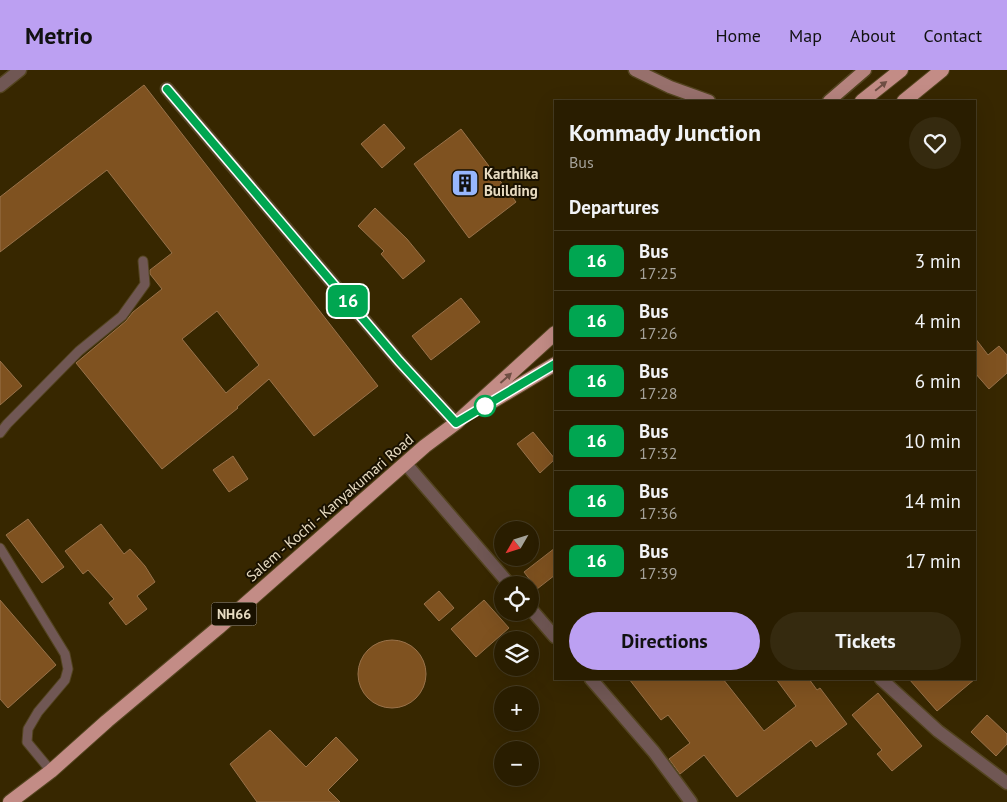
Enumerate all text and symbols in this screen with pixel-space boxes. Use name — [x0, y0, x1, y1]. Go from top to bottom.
text: Metrio — [25, 20, 93, 51]
text: Home — [715, 24, 761, 47]
text: Map — [789, 24, 822, 47]
text: About — [850, 24, 896, 47]
text: Contact — [924, 24, 982, 47]
one-way arrow — [875, 80, 888, 91]
text: Kommady Junction — [569, 117, 761, 148]
button: heart — [909, 117, 961, 169]
text: Bus — [569, 152, 594, 172]
place label: Karthika Building — [484, 164, 538, 200]
building icon: Karthika Building — [450, 168, 480, 198]
text: Departures — [569, 195, 659, 219]
text: Bus — [639, 239, 668, 263]
text: 16 — [586, 249, 607, 272]
text: 3 min — [915, 249, 961, 273]
text: 17:25 — [639, 263, 677, 283]
line badge: 16 — [326, 285, 370, 317]
text: 16 — [338, 289, 358, 312]
text: Bus — [639, 299, 668, 323]
text: 16 — [586, 309, 607, 332]
text: 4 min — [915, 309, 961, 333]
text: 17:26 — [639, 323, 677, 343]
text: Bus — [639, 359, 668, 383]
text: 16 — [586, 369, 607, 392]
text: 6 min — [915, 369, 961, 393]
one-way arrow — [499, 372, 511, 384]
text: 17:28 — [639, 383, 677, 403]
unlabelled marker — [474, 395, 496, 417]
text: Bus — [639, 419, 668, 443]
text: 16 — [586, 429, 607, 452]
text: 10 min — [904, 429, 961, 453]
street label: Salem - Kochi - Kanyakumari Road — [242, 430, 417, 586]
text: 17:32 — [639, 443, 677, 463]
text: Bus — [639, 479, 668, 503]
text: 16 — [586, 489, 607, 512]
text: 14 min — [904, 489, 961, 513]
text: 17:36 — [639, 503, 677, 523]
north arrow — [494, 521, 539, 566]
map controls — [494, 521, 539, 786]
text: Bus — [639, 539, 668, 563]
text: 16 — [586, 549, 607, 572]
text: 17 min — [905, 549, 961, 573]
text: 17:39 — [639, 563, 677, 583]
button: locate — [494, 576, 539, 621]
road number: NH66 — [212, 602, 256, 626]
button: Directions — [569, 612, 760, 670]
button: Tickets — [770, 612, 961, 670]
button: layers — [494, 631, 539, 676]
button: + — [494, 686, 539, 731]
button: − — [494, 741, 539, 786]

